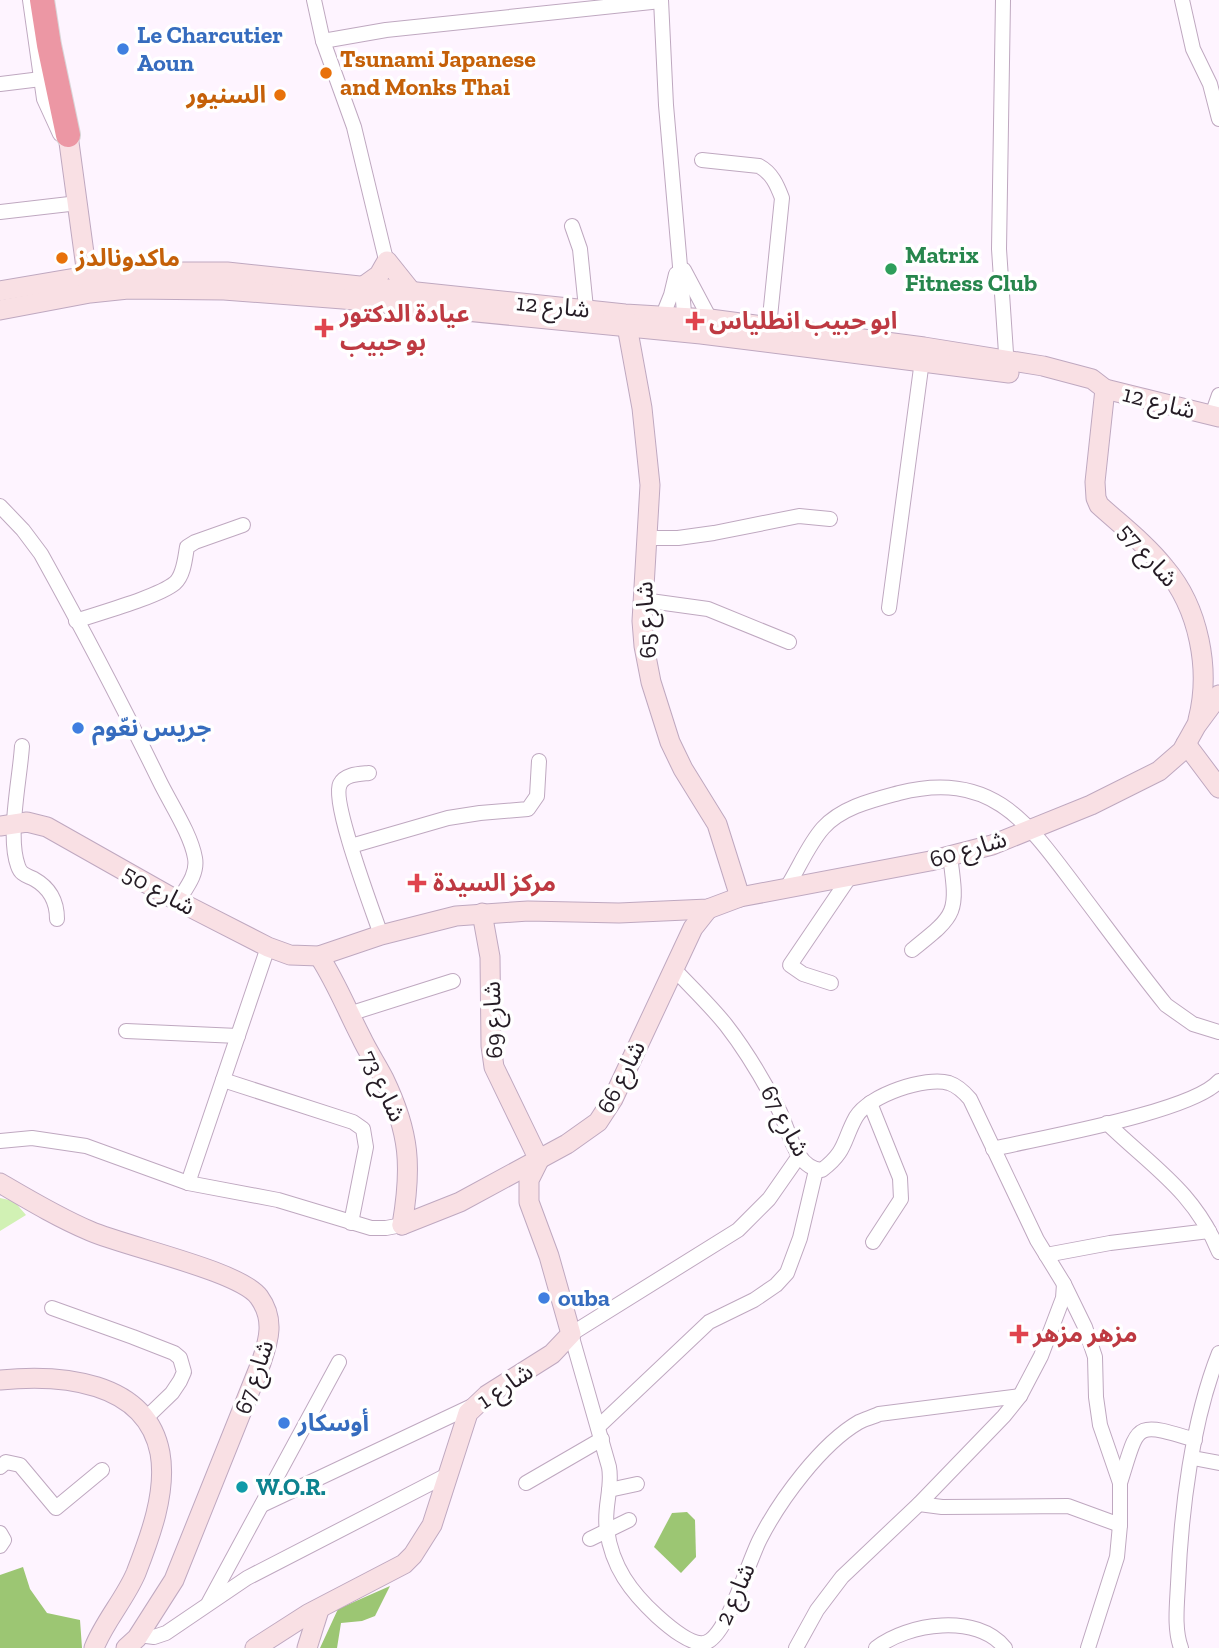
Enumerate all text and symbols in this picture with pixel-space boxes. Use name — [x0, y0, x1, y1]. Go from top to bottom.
place label: Le Charcutier Aoun — [137, 20, 283, 77]
marker: Le Charcutier Aoun — [115, 41, 131, 57]
place label: Tsunami Japanese and Monks Thai — [340, 44, 536, 101]
marker: Tsunami Japanese and Monks Thai — [318, 65, 334, 81]
place label: السنيور — [185, 80, 266, 109]
marker: السنيور — [272, 87, 288, 103]
place label: Matrix Fitness Club — [905, 240, 1037, 297]
place label: ماكدونالدز — [75, 243, 180, 272]
marker: ماكدونالدز — [54, 250, 70, 266]
marker: Matrix Fitness Club — [883, 261, 899, 277]
street label: شارع 12 — [515, 287, 591, 327]
place label: عيادة الدكتور بو حبيب — [339, 299, 470, 357]
place label: ابو حبيب انطلياس — [709, 306, 897, 336]
marker: ابو حبيب انطلياس — [687, 313, 703, 329]
marker: عيادة الدكتور بو حبيب — [314, 318, 334, 338]
street label: شارع 12 — [1119, 379, 1198, 427]
street label: شارع 57 — [1110, 517, 1185, 595]
street label: شارع 65 — [629, 581, 665, 659]
place label: جريس نعّوم — [92, 713, 211, 746]
marker: جريس نعّوم — [70, 720, 86, 736]
street label: شارع 60 — [926, 824, 1011, 876]
street label: شارع 50 — [116, 858, 201, 924]
place label: مركز السيدة — [433, 868, 556, 897]
marker: مركز السيدة — [407, 873, 427, 893]
street label: شارع 69 — [477, 981, 511, 1059]
street label: شارع 66 — [590, 1036, 654, 1119]
street label: شارع 73 — [352, 1046, 413, 1127]
street label: شارع 67 — [752, 1080, 816, 1163]
place label: ouba — [558, 1283, 610, 1312]
marker: ouba — [536, 1290, 552, 1306]
place label: مزهر مزهر — [1032, 1319, 1137, 1348]
marker: مزهر مزهر — [1011, 1326, 1027, 1342]
street label: شارع 67 — [227, 1336, 282, 1419]
street label: شارع 1 — [471, 1356, 540, 1417]
place label: أوسكار — [297, 1408, 369, 1437]
marker: أوسكار — [276, 1415, 292, 1431]
place label: W.O.R. — [256, 1472, 326, 1501]
marker: W.O.R. — [234, 1479, 250, 1495]
street label: شارع 2 — [708, 1558, 764, 1630]

